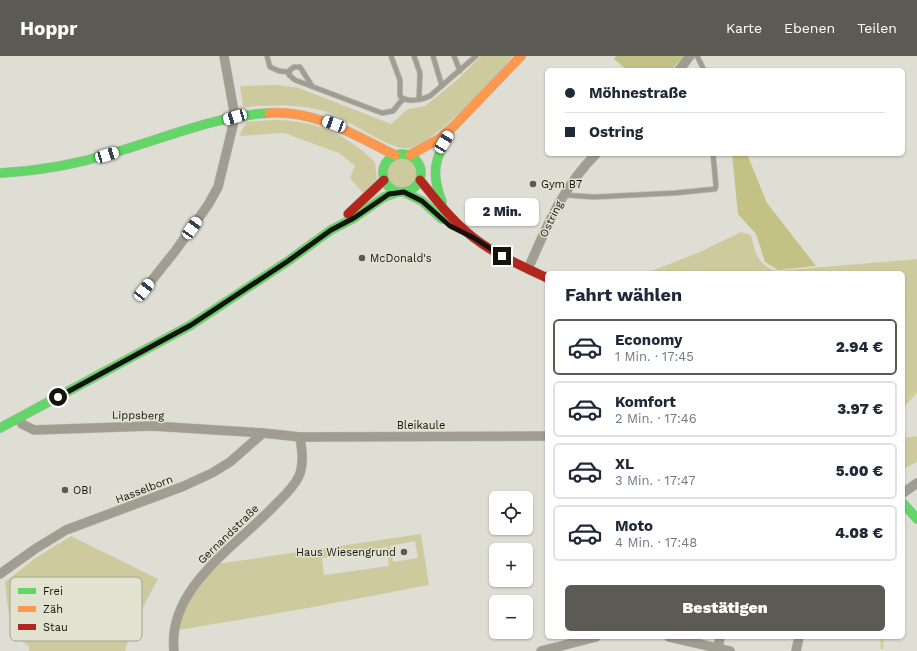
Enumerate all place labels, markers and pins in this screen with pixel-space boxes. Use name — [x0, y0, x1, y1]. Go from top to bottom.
place label: Gym B7 — [541, 178, 582, 191]
marker: Gym B7 — [528, 179, 538, 189]
place label: McDonald's — [370, 252, 432, 265]
marker: McDonald's — [357, 253, 367, 263]
place label: OBI — [73, 484, 92, 497]
marker: OBI — [60, 485, 70, 495]
place label: Haus Wiesengrund — [296, 546, 396, 559]
marker: Haus Wiesengrund — [399, 547, 409, 557]

